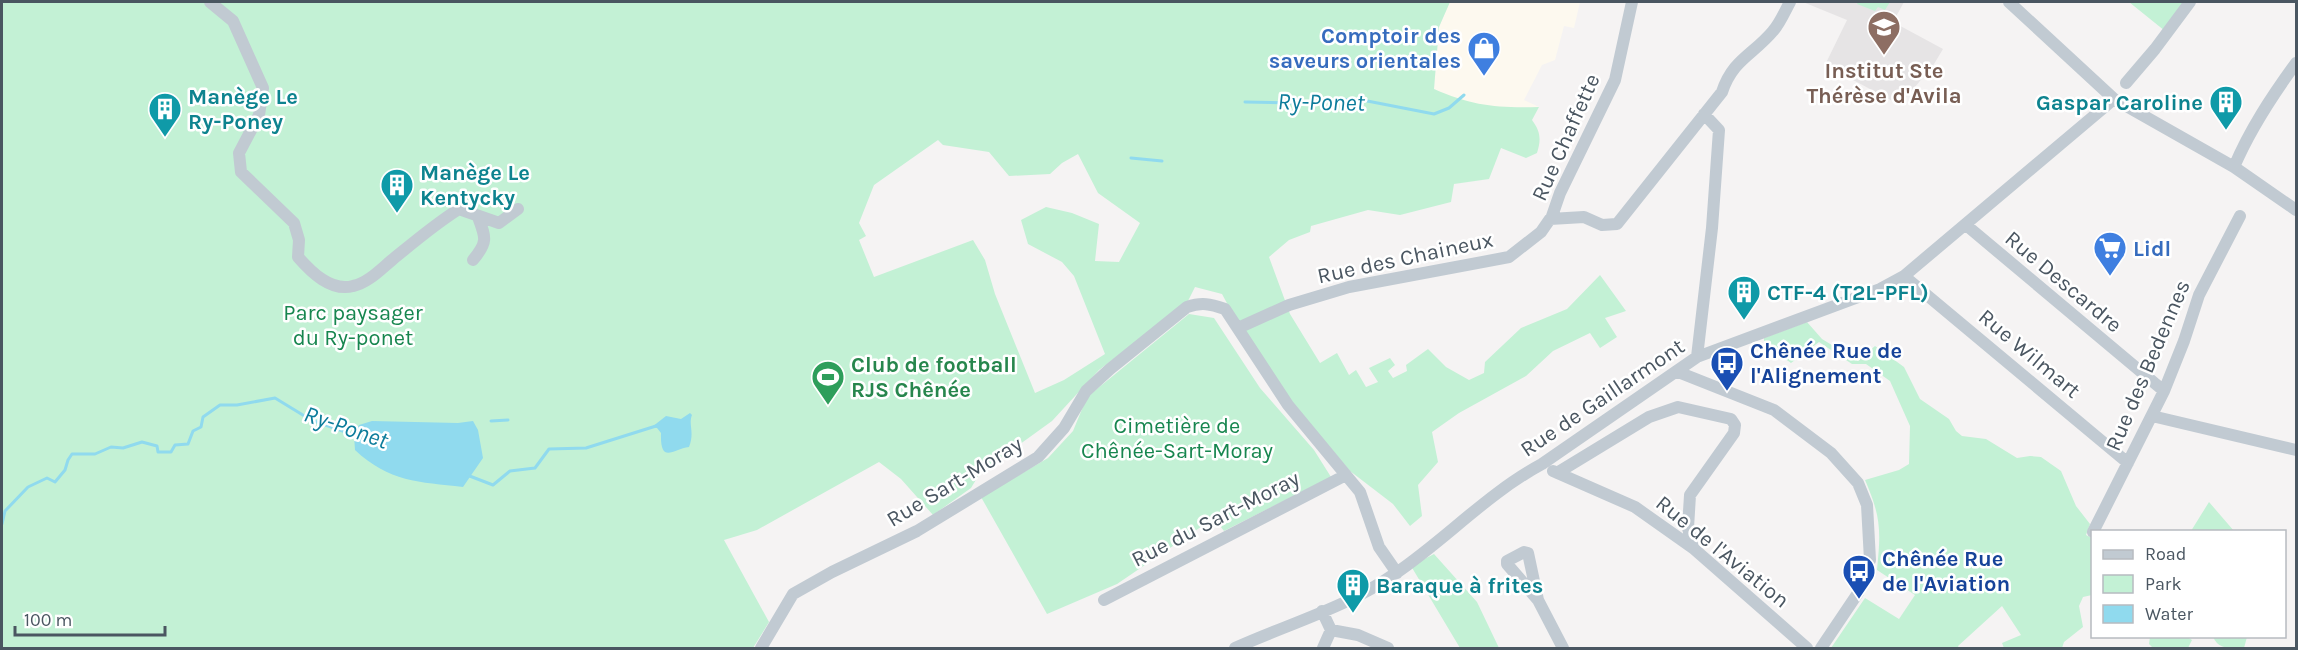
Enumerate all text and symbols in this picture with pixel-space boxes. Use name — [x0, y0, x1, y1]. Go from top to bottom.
school or university icon: Institut Ste Thérèse d'Avila — [1866, 9, 1902, 56]
place label: Comptoir des saveurs orientales — [1269, 23, 1461, 74]
shop icon: Comptoir des saveurs orientales — [1466, 30, 1502, 77]
place label: Institut Ste Thérèse d'Avila — [1806, 58, 1962, 109]
street label: Rue Chaffette — [1526, 70, 1606, 205]
place label: Manège Le Ry-Poney — [188, 84, 298, 135]
building icon: Gaspar Caroline — [2208, 84, 2244, 131]
water label: Ry-Ponet — [1277, 87, 1366, 117]
place label: Gaspar Caroline — [2036, 90, 2203, 116]
building icon: Manège Le Ry-Poney — [147, 91, 183, 138]
place label: Manège Le Kentycky — [420, 160, 530, 211]
building icon: Manège Le Kentycky — [379, 167, 415, 214]
street label: Rue Descardre — [2000, 225, 2127, 338]
street label: Rue des Chaineux — [1315, 227, 1495, 289]
supermarket icon: Lidl — [2092, 230, 2128, 277]
place label: Lidl — [2133, 236, 2171, 262]
building icon: CTF-4 (T2L-PFL) — [1726, 274, 1762, 321]
street label: Rue des Bedennes — [2100, 276, 2196, 455]
place label: CTF-4 (T2L-PFL) — [1767, 280, 1929, 306]
park label: Parc paysager du Ry-ponet — [283, 300, 423, 351]
street label: Rue Wilmart — [1973, 304, 2085, 404]
street label: Rue de Gaillarmont — [1516, 333, 1690, 462]
place label: Chênée Rue de l'Alignement — [1750, 338, 1902, 389]
bus stop icon: Chênée Rue de l'Alignement — [1709, 345, 1745, 392]
place label: Club de football RJS Chênée — [851, 352, 1017, 403]
sports icon: Club de football RJS Chênée — [810, 359, 846, 406]
water label: Ry-Ponet — [300, 400, 393, 455]
park label: Cimetière de Chênée-Sart-Moray — [1081, 413, 1273, 464]
street label: Rue Sart-Moray — [882, 431, 1027, 533]
street label: Rue du Sart-Moray — [1127, 465, 1304, 573]
street label: Rue de l'Aviation — [1650, 490, 1794, 613]
legend — [2091, 530, 2286, 638]
text: Road — [2145, 543, 2186, 565]
place label: Chênée Rue de l'Aviation — [1882, 546, 2010, 597]
bus stop icon: Chênée Rue de l'Aviation — [1841, 553, 1877, 600]
building icon: Baraque à frites — [1335, 567, 1371, 614]
place label: Baraque à frites — [1376, 573, 1543, 599]
text: Park — [2145, 573, 2182, 595]
scale bar — [15, 599, 165, 637]
text: Water — [2145, 603, 2193, 625]
text: 100 m — [24, 609, 72, 631]

